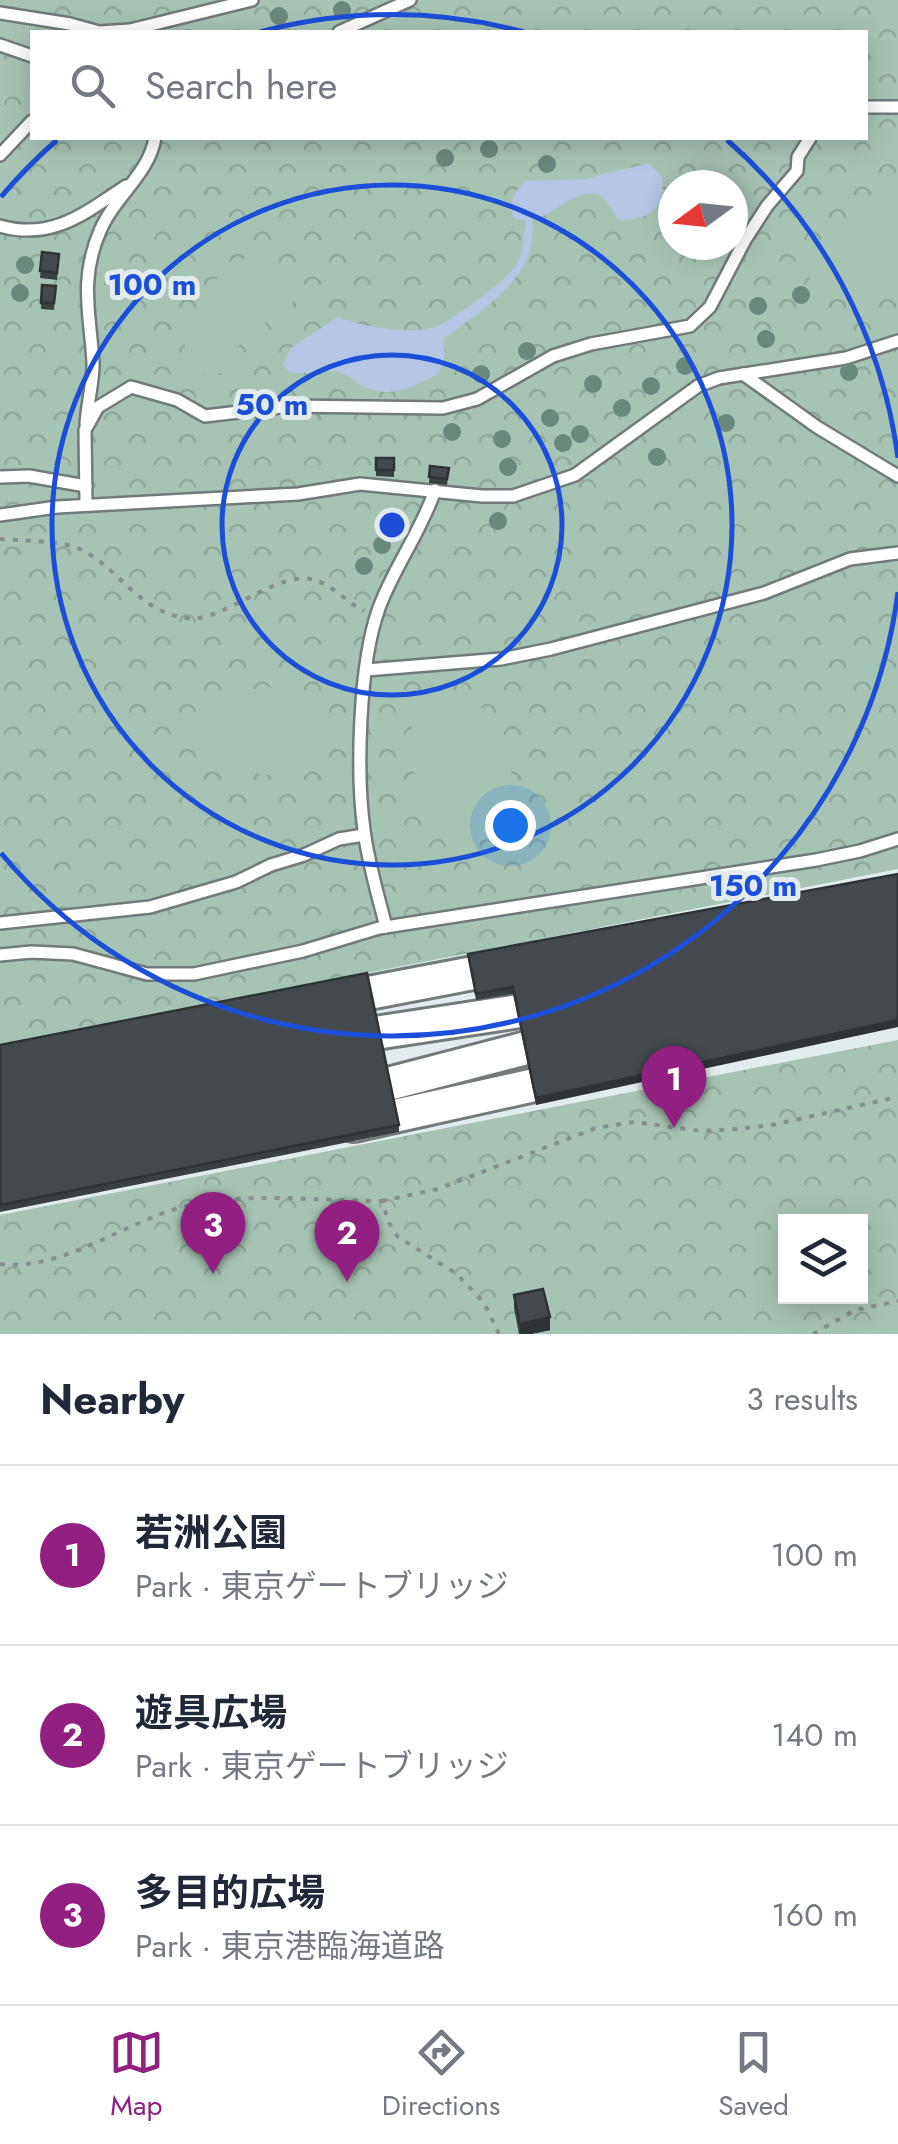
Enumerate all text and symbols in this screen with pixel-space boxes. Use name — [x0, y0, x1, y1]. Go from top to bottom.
search box — [30, 30, 868, 140]
icon: search — [65, 58, 120, 113]
text: Search here — [145, 58, 337, 113]
north arrow — [658, 170, 748, 260]
text: 100 m — [108, 263, 196, 306]
text: 50 m — [236, 383, 308, 426]
centre of rings — [374, 507, 410, 543]
your location — [485, 800, 536, 851]
text: 150 m — [709, 864, 797, 907]
pin: 1 — [642, 1046, 706, 1128]
pin: 3 — [180, 1192, 246, 1274]
pin: 2 — [314, 1200, 380, 1282]
map controls — [778, 1214, 868, 1304]
button: layers — [778, 1214, 868, 1304]
text: Nearby — [40, 1369, 184, 1430]
text: 3 results — [746, 1376, 858, 1422]
text: 若洲公園 — [135, 1505, 287, 1560]
text: 1 — [64, 1532, 81, 1578]
text: 100 m — [771, 1532, 858, 1578]
text: Park · 東京ゲートブリッジ — [135, 1563, 509, 1609]
text: 遊具広場 — [135, 1685, 287, 1740]
text: 2 — [62, 1712, 83, 1758]
text: 140 m — [771, 1712, 858, 1758]
text: Park · 東京ゲートブリッジ — [135, 1743, 509, 1789]
text: 多目的広場 — [135, 1865, 325, 1920]
text: 3 — [63, 1892, 82, 1938]
text: 160 m — [771, 1892, 858, 1938]
text: Park · 東京港臨海道路 — [135, 1923, 445, 1969]
tab: Map — [109, 2025, 164, 2126]
tab: Directions — [382, 2025, 500, 2126]
tab: Saved — [718, 2025, 789, 2126]

